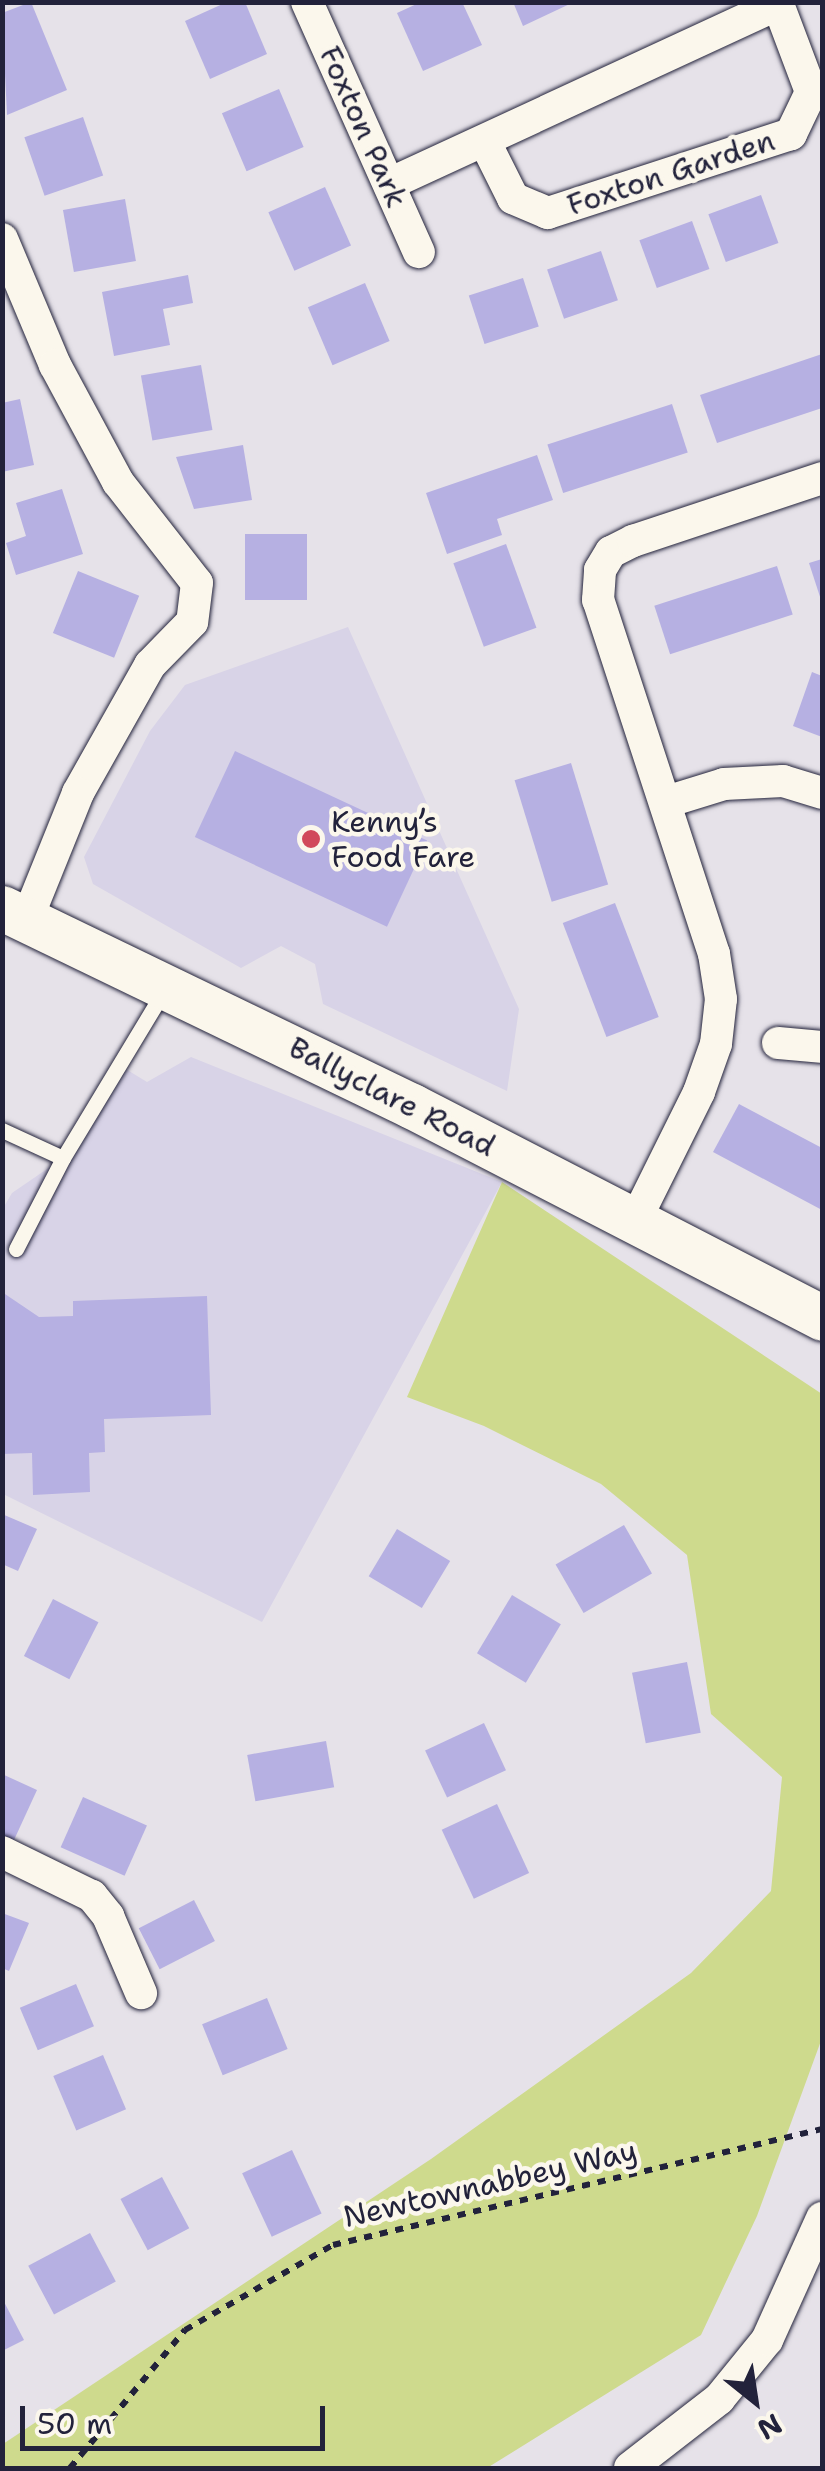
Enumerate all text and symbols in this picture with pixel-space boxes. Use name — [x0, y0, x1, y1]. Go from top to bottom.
street label: Foxton Park — [311, 41, 415, 213]
street label: Foxton Garden — [563, 123, 779, 223]
place label: Kenny’s Food Fare — [331, 804, 475, 874]
marker: Kenny’s Food Fare — [300, 828, 322, 850]
street label: Ballyclare Road — [283, 1029, 501, 1165]
street label: Newtownabbey Way — [340, 2133, 640, 2235]
north arrow — [705, 2351, 805, 2451]
scale bar — [25, 2386, 330, 2448]
text: 50 m — [37, 2403, 112, 2444]
text: N — [751, 2405, 789, 2449]

